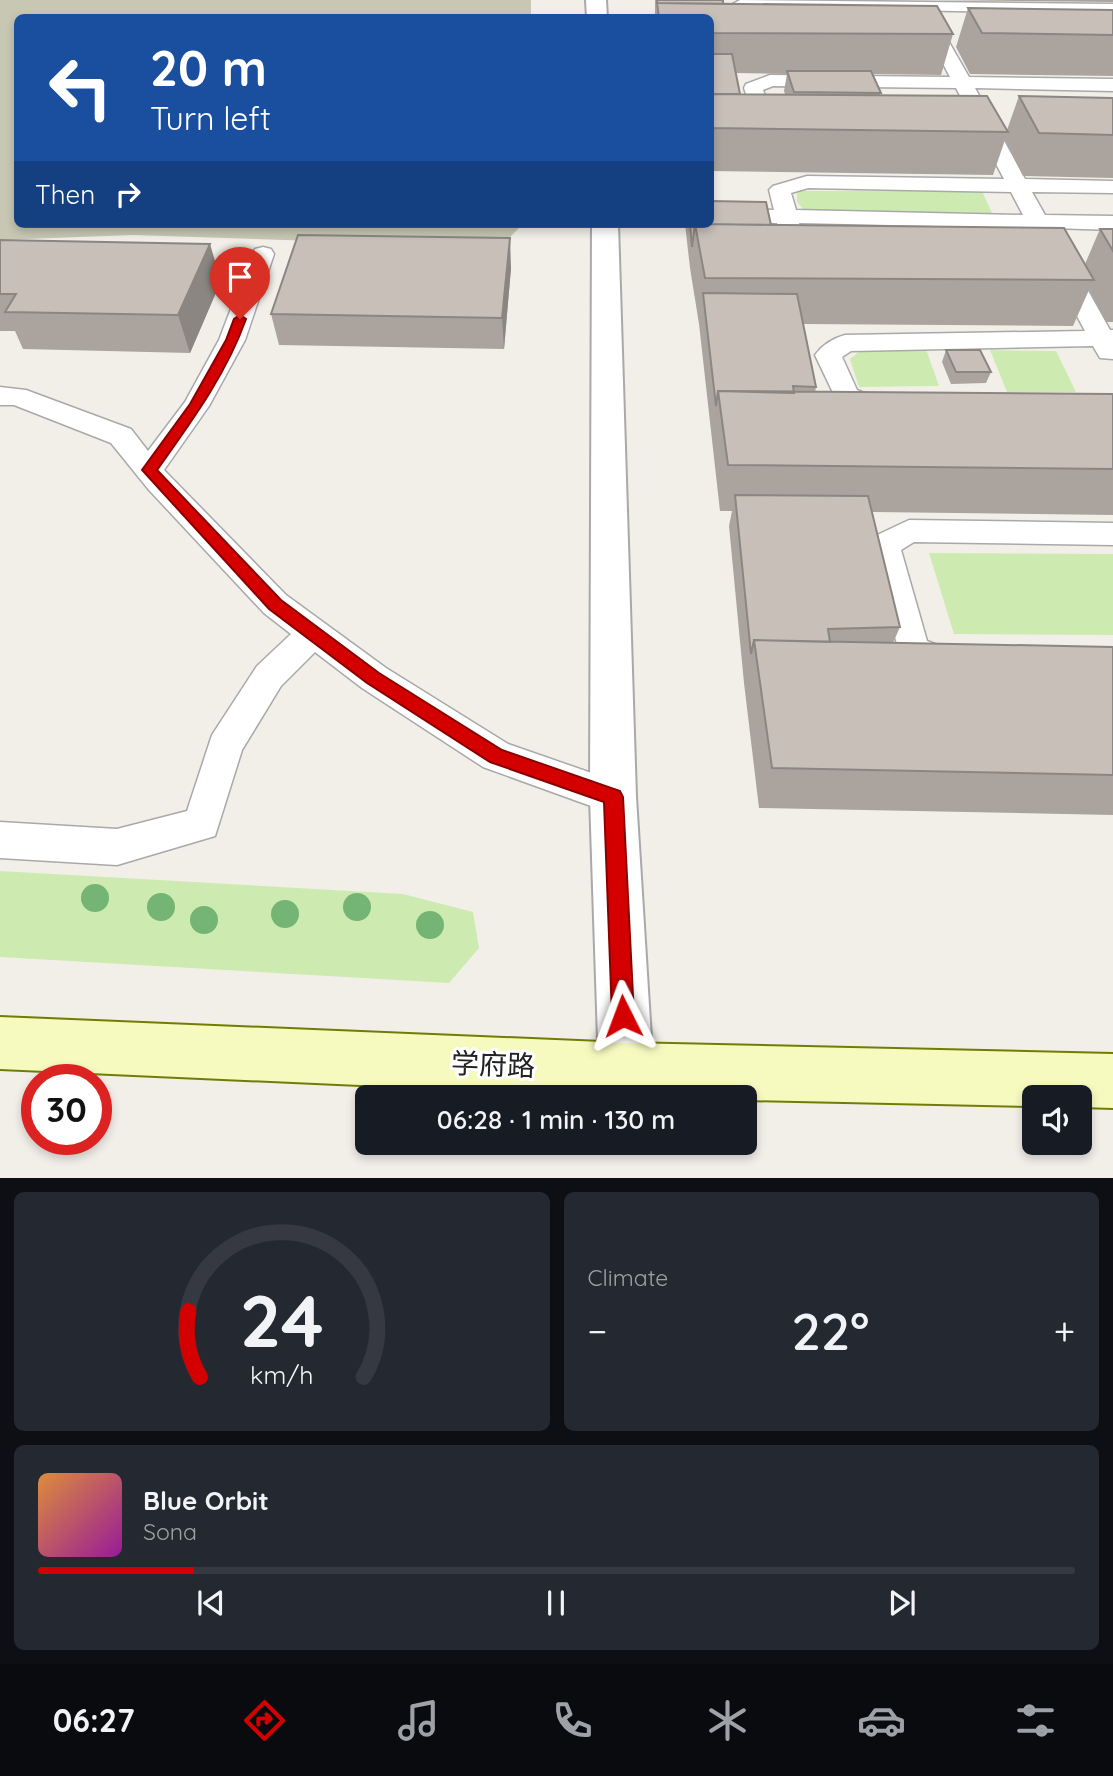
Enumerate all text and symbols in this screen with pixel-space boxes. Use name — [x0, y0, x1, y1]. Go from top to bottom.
text: 20 m — [150, 37, 267, 98]
icon: left — [35, 42, 126, 133]
text: Turn left — [150, 98, 271, 138]
icon: right — [109, 175, 147, 213]
text: Then — [35, 178, 95, 211]
pin — [210, 247, 270, 319]
icon: arrive — [221, 258, 259, 296]
position arrow — [586, 979, 660, 1053]
street label: 学府路 — [450, 1045, 536, 1083]
speed limit sign: 30 — [21, 1064, 112, 1155]
map controls — [1022, 1085, 1092, 1155]
button: sound — [1022, 1085, 1092, 1155]
text: 06:28 · 1 min · 130 m — [437, 1103, 675, 1136]
text: Climate — [588, 1263, 668, 1292]
text: 24 — [240, 1275, 324, 1366]
text: 22° — [791, 1298, 869, 1363]
text: − — [588, 1307, 607, 1355]
text: + — [1054, 1307, 1075, 1355]
text: km/h — [250, 1359, 313, 1390]
text: Blue Orbit — [143, 1484, 269, 1517]
text: Sona — [143, 1517, 197, 1546]
icon: previous — [192, 1584, 230, 1622]
icon: pause — [537, 1584, 575, 1622]
icon: next — [883, 1584, 921, 1622]
icon: directions — [240, 1696, 289, 1745]
icon: music — [394, 1696, 443, 1745]
icon: phone — [548, 1696, 597, 1745]
icon: climate — [703, 1696, 752, 1745]
icon: car — [857, 1696, 906, 1745]
icon: filters — [1011, 1696, 1060, 1745]
text: 06:27 — [53, 1700, 135, 1740]

